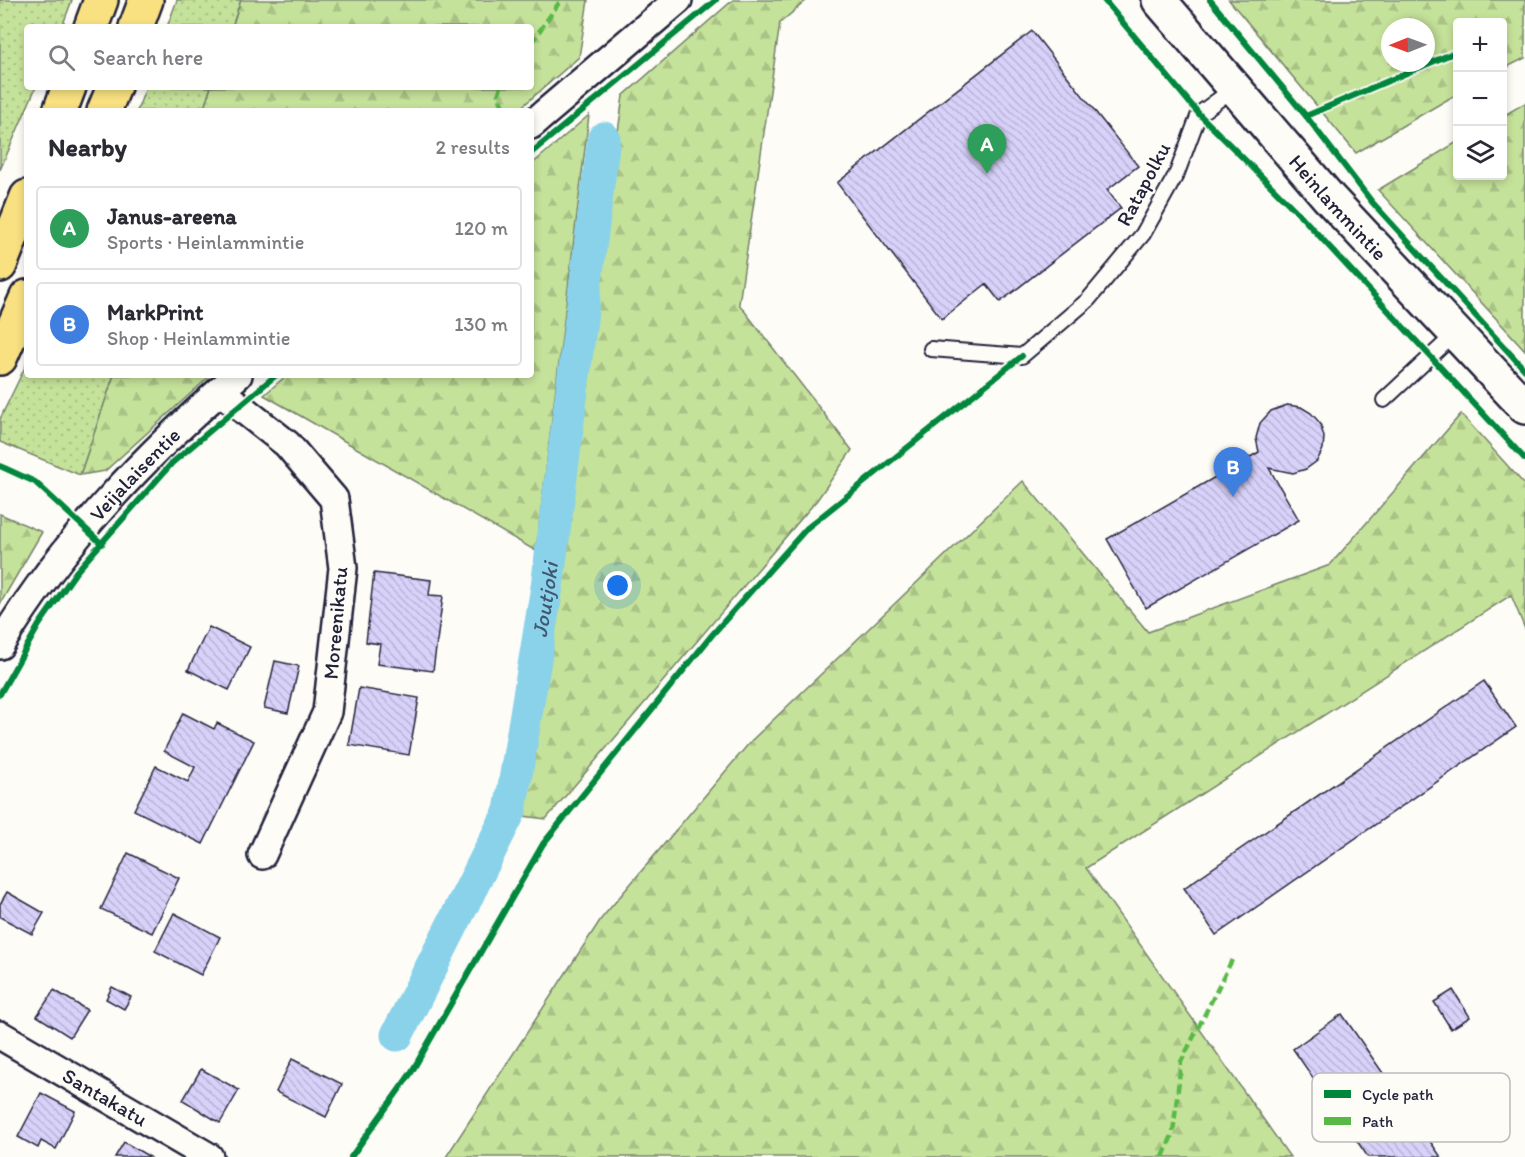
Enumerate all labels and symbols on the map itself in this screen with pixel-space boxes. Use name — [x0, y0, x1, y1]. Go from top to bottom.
north arrow — [1381, 18, 1435, 72]
pin: A — [968, 124, 1006, 174]
street label: Ratapolku — [1111, 138, 1176, 230]
street label: Heinlammintie — [1284, 149, 1393, 265]
street label: Veijalaisentie — [84, 422, 185, 526]
pin: B — [1214, 448, 1252, 497]
water label: Joutjoki — [525, 558, 564, 639]
street label: Moreenikatu — [318, 565, 352, 680]
your location — [603, 571, 632, 600]
street label: Santakatu — [58, 1062, 153, 1131]
legend — [1312, 1073, 1510, 1142]
text: Cycle path — [1362, 1085, 1434, 1104]
text: Path — [1362, 1112, 1393, 1131]

